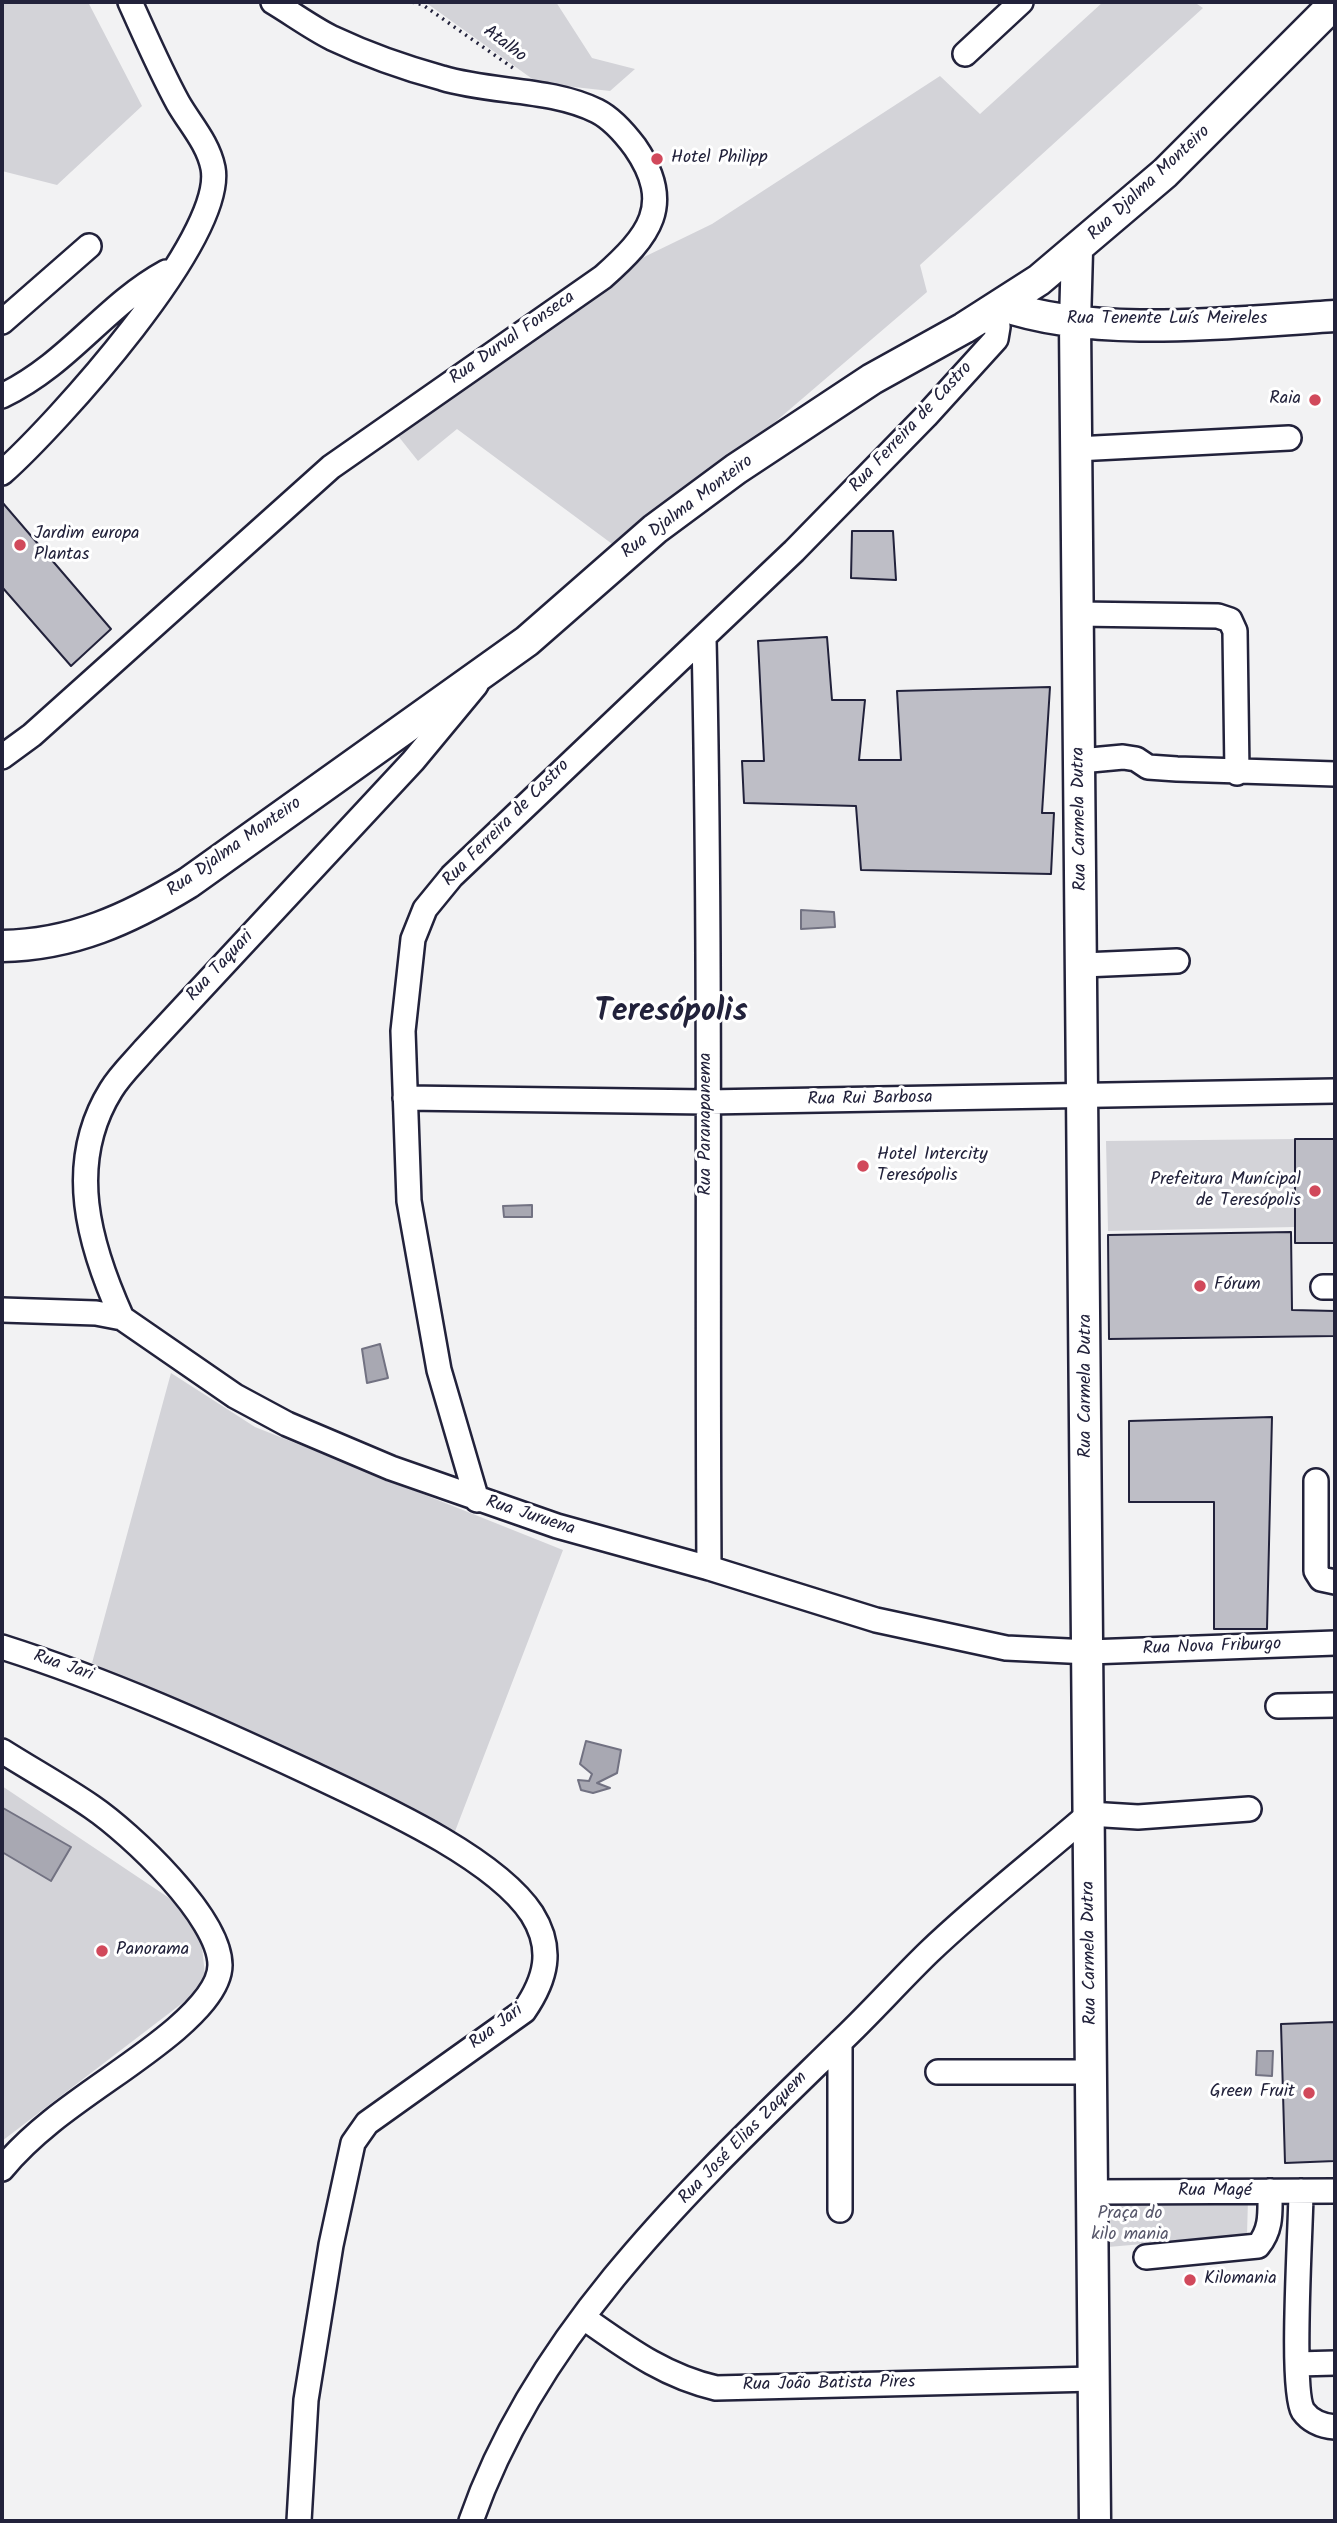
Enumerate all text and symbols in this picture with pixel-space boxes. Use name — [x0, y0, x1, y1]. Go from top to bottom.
street label: Atalho — [478, 22, 530, 68]
street label: Rua Djalma Monteiro — [1084, 122, 1216, 246]
place label: Hotel Philipp — [671, 148, 768, 170]
marker: Hotel Philipp — [649, 151, 665, 167]
street label: Rua Durval Fonseca — [446, 288, 580, 390]
street label: Rua Tenente Luís Meireles — [1067, 309, 1267, 331]
street label: Rua Ferreira de Castro — [846, 358, 978, 498]
place label: Raia — [1269, 389, 1301, 411]
marker: Raia — [1307, 392, 1323, 408]
street label: Rua Djalma Monteiro — [618, 451, 758, 565]
place label: Jardim europa Plantas — [34, 524, 140, 566]
marker: Jardim europa Plantas — [12, 537, 28, 553]
street label: Rua Carmela Dutra — [1069, 747, 1093, 891]
street label: Rua Ferreira de Castro — [439, 756, 575, 892]
street label: Rua Djalma Monteiro — [164, 793, 306, 903]
street label: Rua Taquari — [183, 927, 259, 1007]
district label: Teresópolis — [594, 996, 748, 1034]
street label: Rua Paranapanema — [696, 1053, 718, 1195]
street label: Rua Rui Barbosa — [807, 1088, 933, 1112]
place label: Hotel Intercity Teresópolis — [877, 1145, 988, 1188]
marker: Hotel Intercity Teresópolis — [855, 1158, 871, 1174]
place label: Prefeitura Munícipal de Teresópolis — [1150, 1170, 1301, 1212]
marker: Prefeitura Munícipal de Teresópolis — [1307, 1183, 1323, 1199]
place label: Fórum — [1214, 1275, 1260, 1297]
marker: Fórum — [1192, 1278, 1208, 1294]
street label: Rua Carmela Dutra — [1076, 1314, 1098, 1458]
street label: Rua Juruena — [483, 1492, 577, 1542]
street label: Rua Nova Friburgo — [1142, 1635, 1282, 1661]
street label: Rua Jari — [30, 1647, 96, 1687]
street label: Rua Carmela Dutra — [1079, 1881, 1103, 2025]
place label: Panorama — [116, 1940, 189, 1962]
marker: Panorama — [94, 1943, 110, 1959]
street label: Rua Jari — [466, 2001, 528, 2055]
street label: Rua José Elias Zaquem — [675, 2068, 813, 2210]
place label: Green Fruit — [1210, 2082, 1295, 2104]
marker: Green Fruit — [1301, 2085, 1317, 2101]
street label: Rua Magé — [1178, 2181, 1252, 2203]
park label: Praça do kilo mania — [1091, 2204, 1169, 2246]
place label: Kilomania — [1204, 2269, 1277, 2291]
marker: Kilomania — [1182, 2272, 1198, 2288]
street label: Rua João Batista Pires — [743, 2373, 915, 2397]

